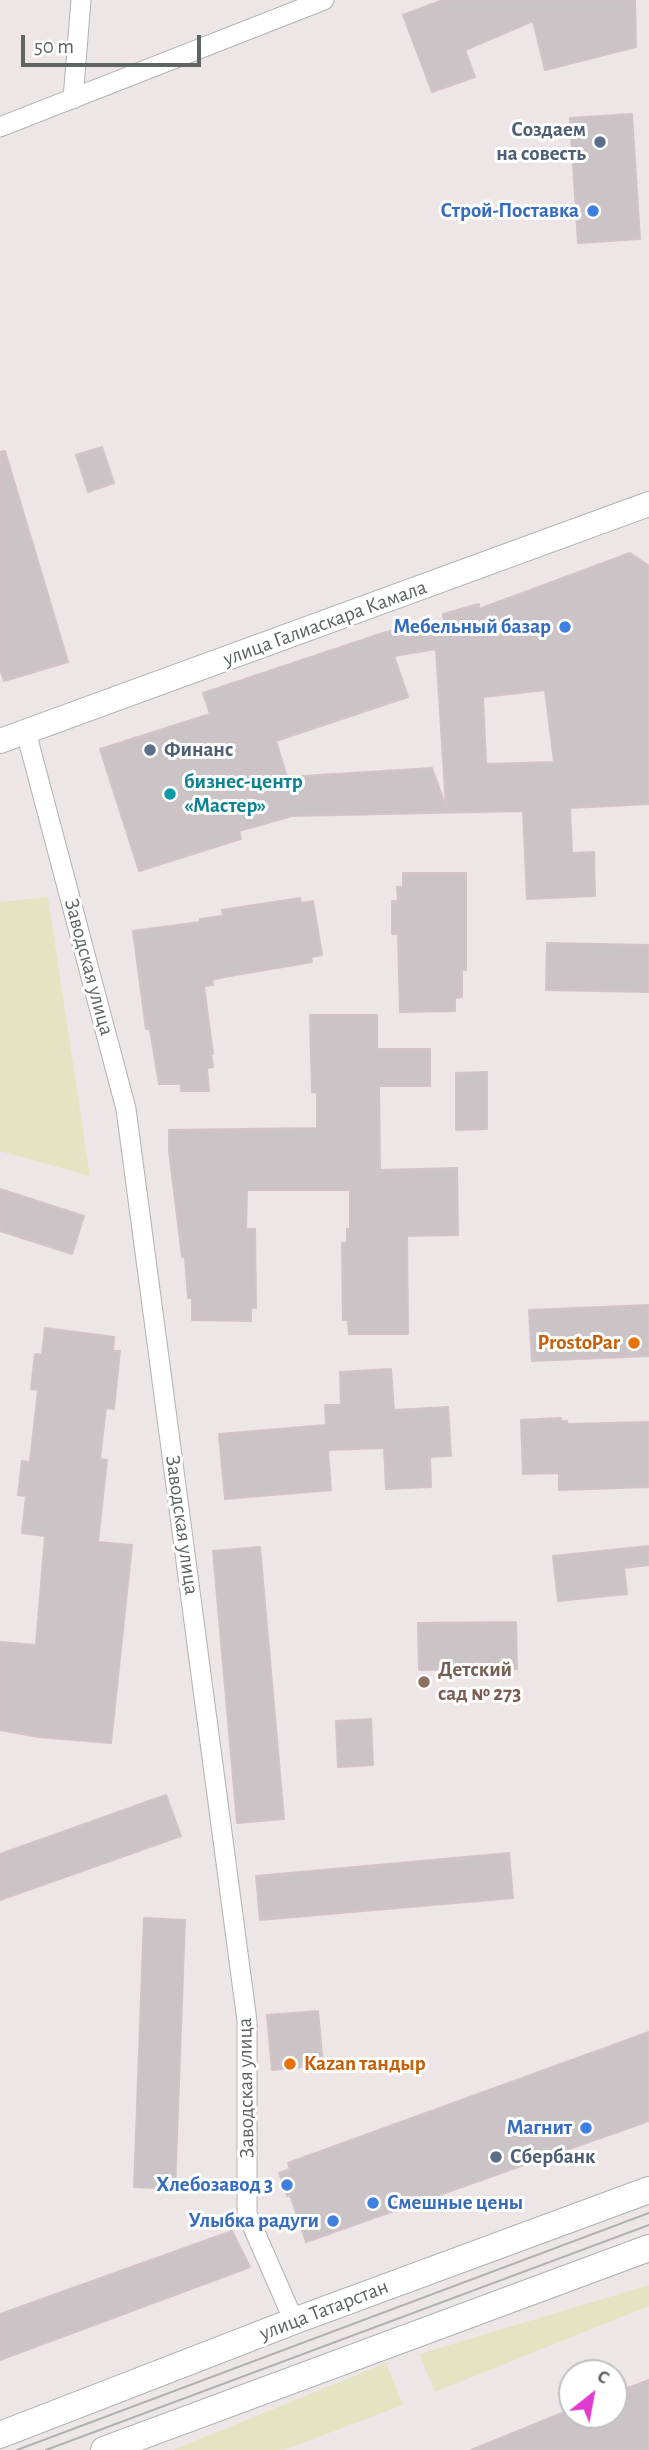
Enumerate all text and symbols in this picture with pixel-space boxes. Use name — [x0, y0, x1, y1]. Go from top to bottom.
scale bar — [24, 21, 205, 65]
text: 50 m — [34, 36, 74, 57]
place label: Создаем на совесть — [496, 117, 586, 167]
marker: Создаем на совесть — [592, 134, 608, 150]
place label: Строй-Поставка — [440, 198, 579, 224]
marker: Строй-Поставка — [585, 203, 601, 219]
street label: улица Галиаскара Камала — [220, 574, 430, 672]
place label: Мебельный базар — [393, 614, 551, 640]
marker: Мебельный базар — [557, 619, 573, 635]
place label: Финанс — [164, 737, 233, 763]
marker: Финанс — [142, 742, 158, 758]
place label: бизнес-центр «Мастер» — [184, 769, 303, 819]
marker: бизнес-центр «Мастер» — [162, 786, 178, 802]
street label: Заводская улица — [59, 896, 119, 1038]
place label: ProstoPar — [537, 1330, 620, 1356]
marker: ProstoPar — [626, 1335, 642, 1351]
street label: Заводская улица — [160, 1454, 204, 1596]
place label: Детский сад № 273 — [438, 1657, 521, 1707]
marker: Детский сад № 273 — [416, 1674, 432, 1690]
street label: Заводская улица — [232, 2018, 260, 2158]
place label: Kazan тандыр — [304, 2051, 426, 2077]
marker: Kazan тандыр — [282, 2056, 298, 2072]
place label: Магнит — [506, 2115, 572, 2141]
marker: Магнит — [578, 2120, 594, 2136]
place label: Сбербанк — [510, 2144, 595, 2170]
marker: Сбербанк — [488, 2149, 504, 2165]
place label: Хлебозавод 3 — [156, 2172, 273, 2198]
marker: Хлебозавод 3 — [279, 2177, 295, 2193]
place label: Смешные цены — [387, 2190, 523, 2216]
marker: Смешные цены — [365, 2195, 381, 2211]
place label: Улыбка радуги — [189, 2208, 319, 2234]
marker: Улыбка радуги — [325, 2213, 341, 2229]
street label: улица Татарстан — [256, 2274, 392, 2346]
north arrow — [558, 2359, 628, 2429]
text: С — [594, 2366, 612, 2388]

